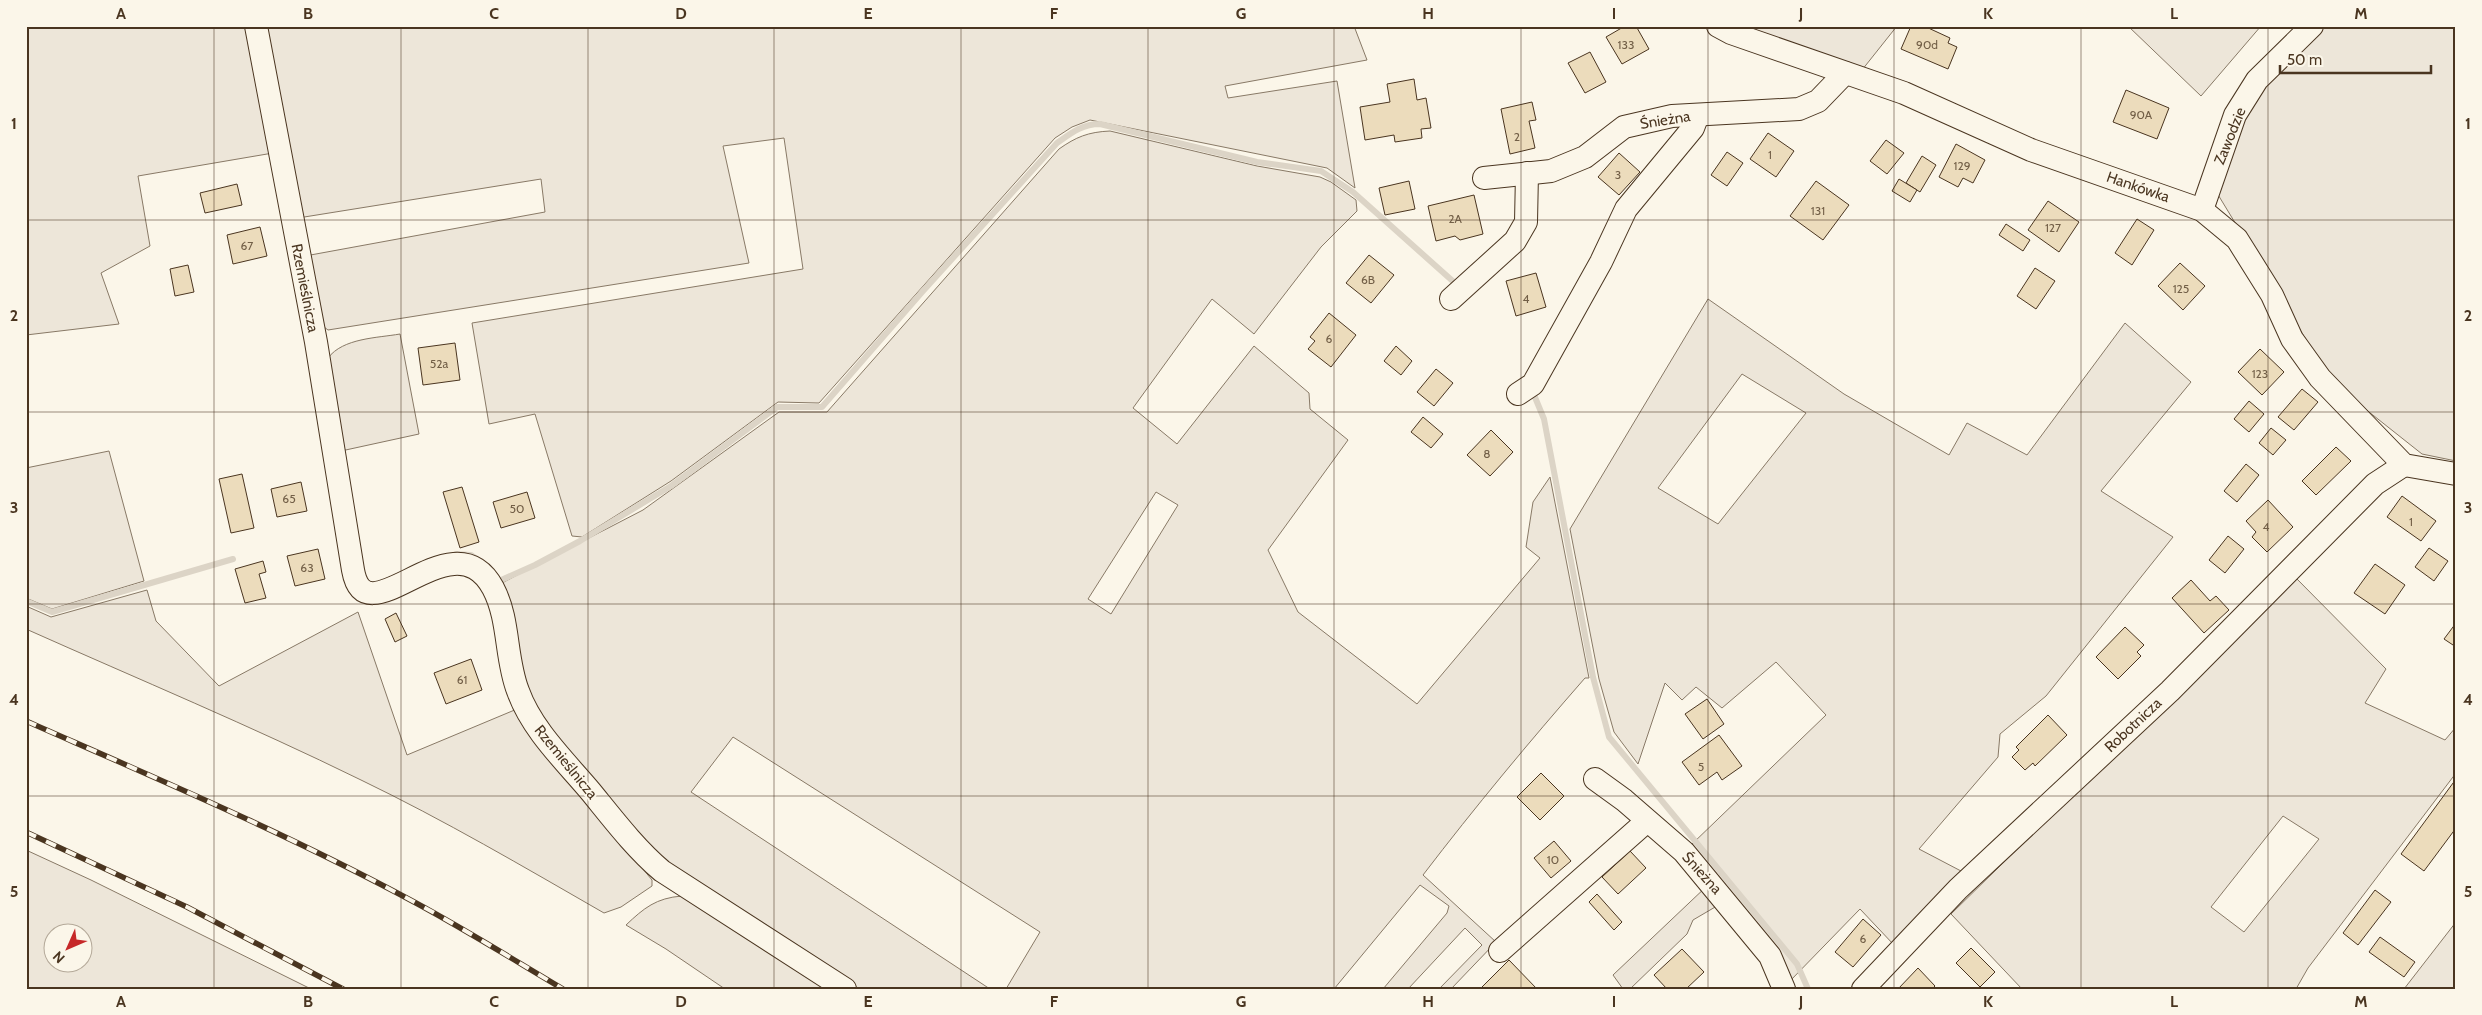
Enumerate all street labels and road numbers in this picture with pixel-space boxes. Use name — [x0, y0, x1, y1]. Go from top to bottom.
street label: Zawodzie — [2210, 104, 2250, 167]
street label: Śnieżna — [1638, 106, 1692, 133]
street label: Hankówka — [2104, 168, 2173, 206]
street label: Rzemieślnicza — [288, 242, 323, 335]
street label: Robotnicza — [2101, 694, 2166, 756]
street label: Rzemieślnicza — [531, 721, 602, 803]
street label: Śnieżna — [1678, 847, 1727, 898]

